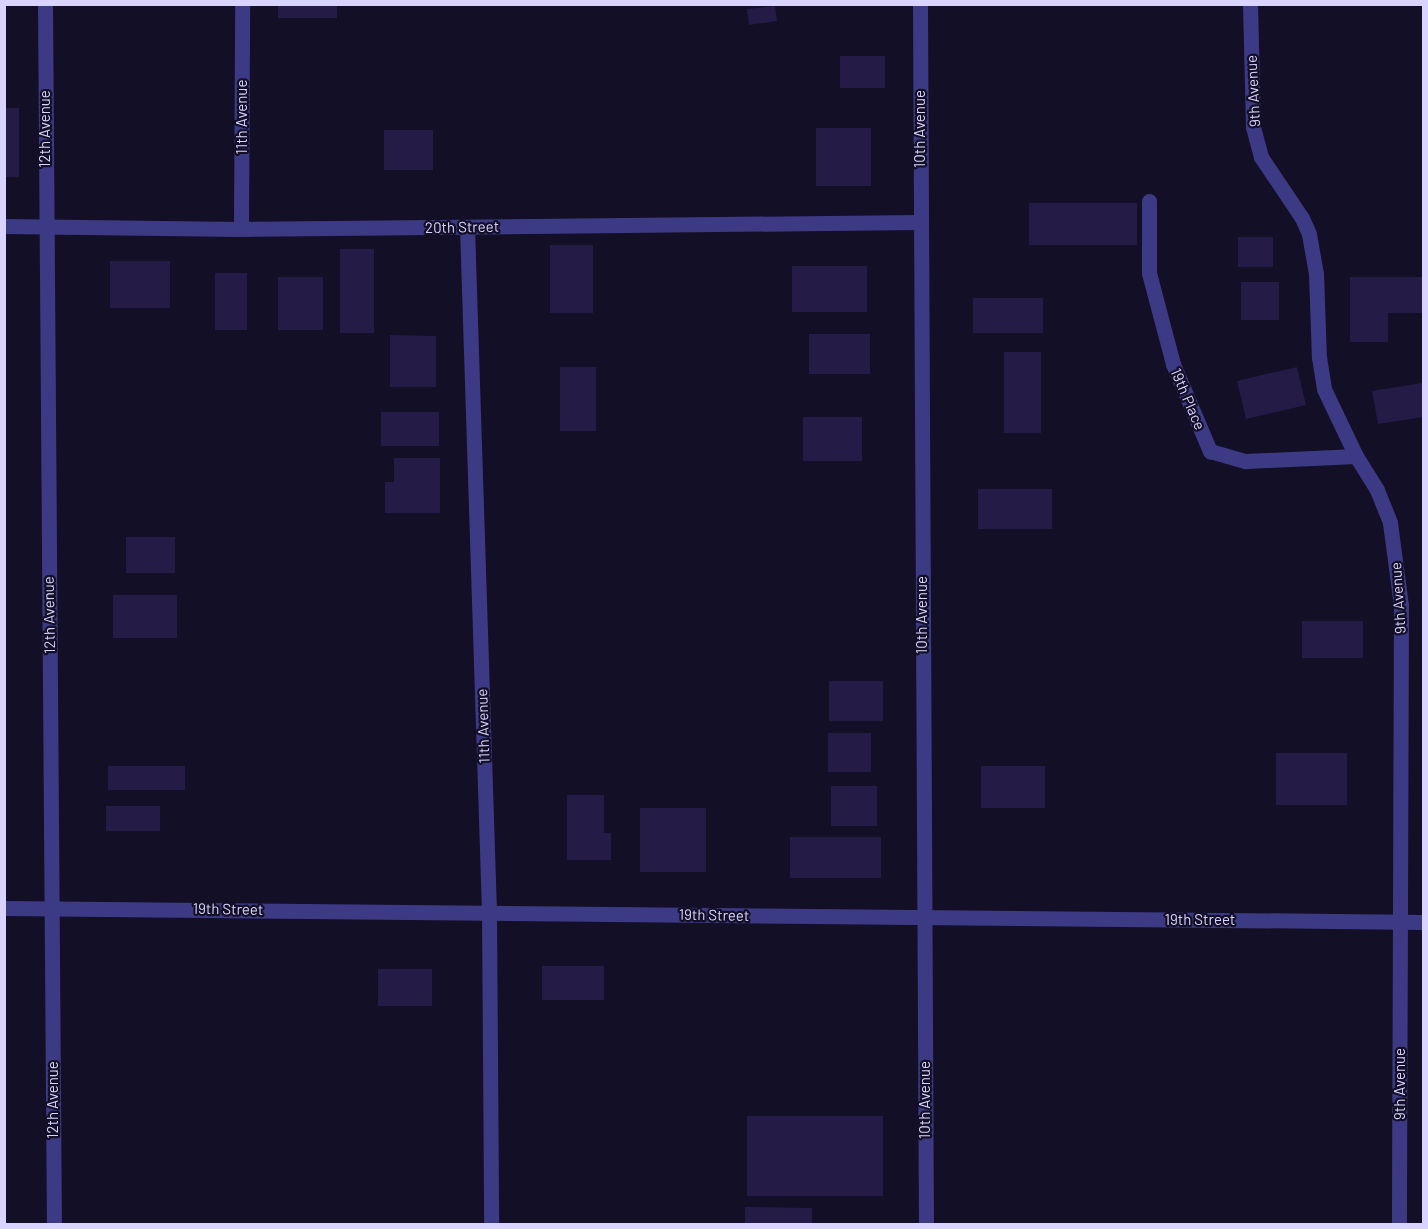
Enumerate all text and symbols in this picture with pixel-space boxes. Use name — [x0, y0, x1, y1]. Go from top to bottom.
street label: 9th Avenue — [1242, 55, 1264, 127]
street label: 11th Avenue — [233, 80, 251, 154]
street label: 12th Avenue — [36, 90, 54, 168]
street label: 10th Avenue — [911, 90, 929, 168]
street label: 20th Street — [425, 217, 499, 237]
street label: 19th Place — [1167, 365, 1209, 433]
street label: 9th Avenue — [1387, 561, 1409, 635]
street label: 12th Avenue — [39, 576, 59, 654]
street label: 10th Avenue — [913, 576, 931, 654]
street label: 11th Avenue — [473, 688, 493, 764]
street label: 19th Street — [193, 899, 263, 919]
street label: 19th Street — [679, 905, 749, 925]
street label: 19th Street — [1165, 911, 1235, 929]
street label: 9th Avenue — [1391, 1048, 1409, 1120]
street label: 12th Avenue — [44, 1061, 62, 1139]
street label: 10th Avenue — [916, 1061, 934, 1139]

